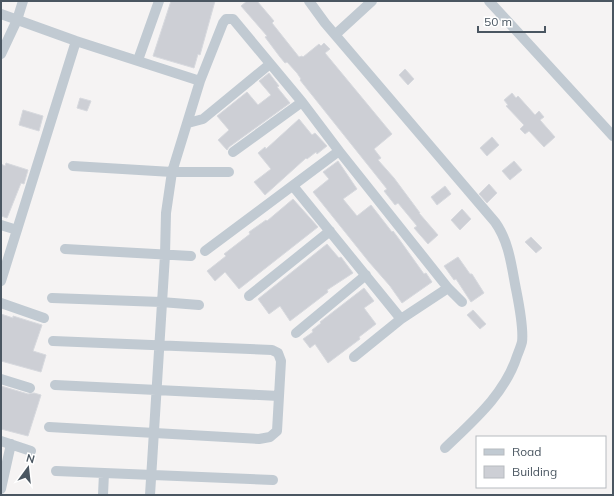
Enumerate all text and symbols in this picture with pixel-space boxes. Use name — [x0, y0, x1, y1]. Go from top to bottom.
scale bar — [478, 8, 545, 34]
text: 50 m — [484, 14, 512, 29]
legend — [476, 436, 606, 488]
text: Road — [512, 444, 541, 459]
north arrow — [8, 448, 48, 488]
text: N — [25, 451, 36, 466]
text: Building — [512, 464, 557, 479]

